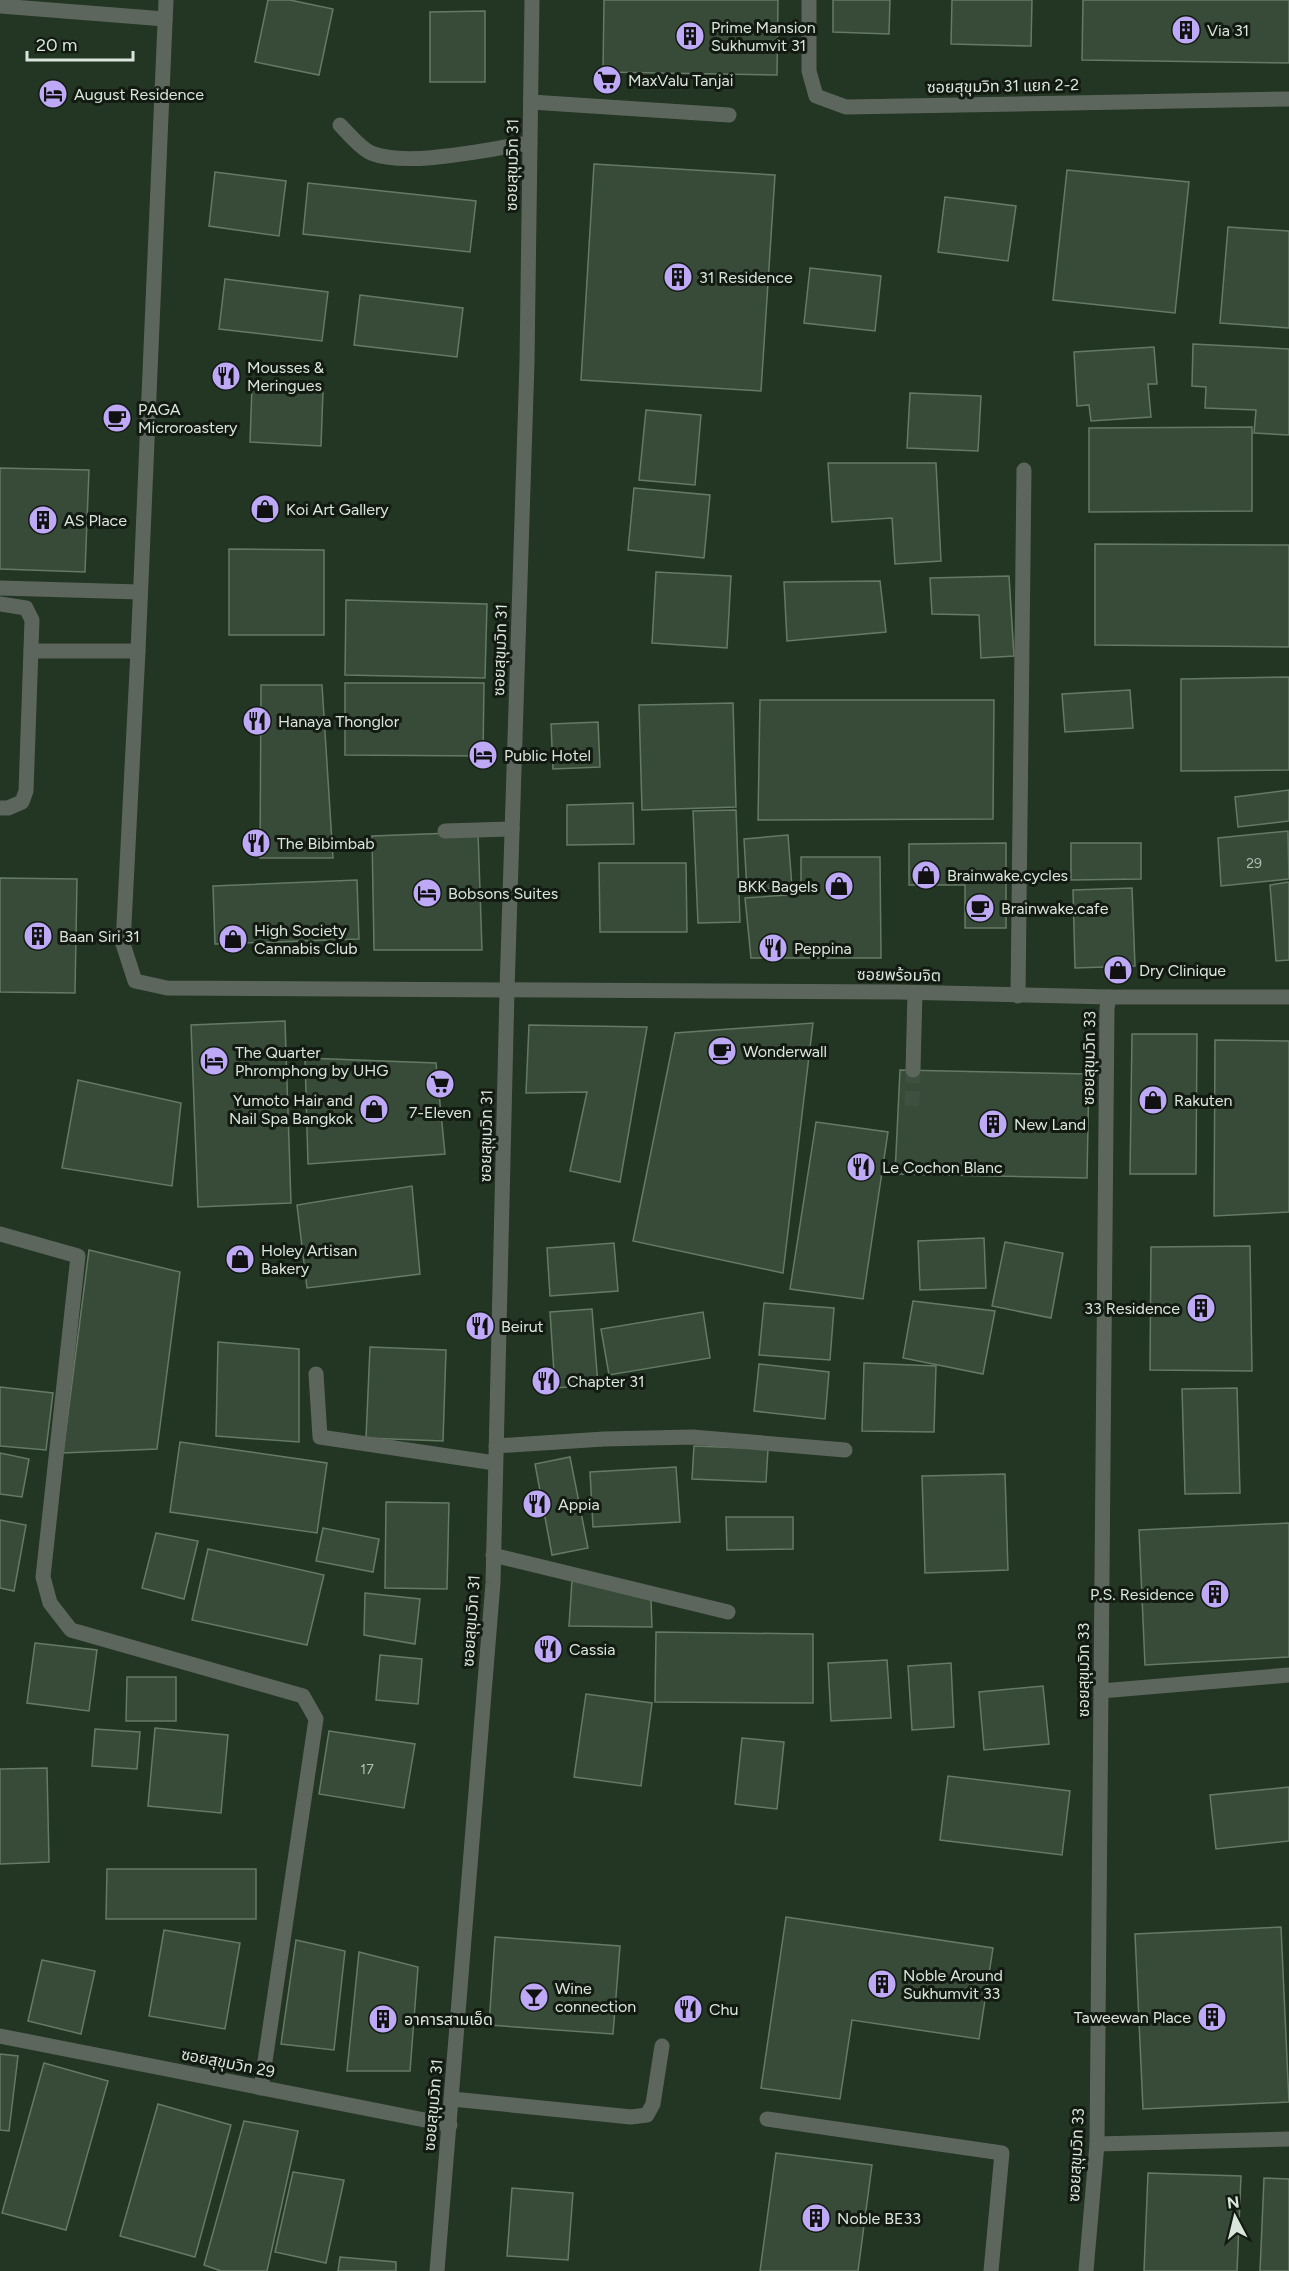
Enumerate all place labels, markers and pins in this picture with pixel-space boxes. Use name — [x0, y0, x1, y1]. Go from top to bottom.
building icon: Via 31 — [1170, 14, 1202, 46]
place label: Prime Mansion Sukhumvit 31 — [711, 18, 816, 55]
building icon: Prime Mansion Sukhumvit 31 — [674, 20, 706, 52]
place label: Via 31 — [1207, 21, 1249, 40]
supermarket icon: MaxValu Tanjai — [591, 64, 623, 96]
place label: MaxValu Tanjai — [628, 71, 733, 90]
hotel icon: August Residence — [37, 78, 69, 110]
place label: August Residence — [74, 85, 204, 104]
building icon: 31 Residence — [662, 261, 694, 293]
place label: 31 Residence — [699, 268, 793, 287]
place label: Mousses & Meringues — [247, 358, 325, 395]
restaurant icon: Mousses & Meringues — [210, 360, 242, 392]
place label: PAGA Microroastery — [138, 400, 238, 437]
cafe icon: PAGA Microroastery — [101, 402, 133, 434]
shop icon: Koi Art Gallery — [249, 493, 281, 525]
place label: Koi Art Gallery — [286, 500, 389, 519]
building icon: AS Place — [27, 504, 59, 536]
place label: AS Place — [64, 511, 127, 530]
restaurant icon: Hanaya Thonglor — [241, 705, 273, 737]
place label: Hanaya Thonglor — [278, 712, 400, 731]
hotel icon: Public Hotel — [467, 739, 499, 771]
place label: Public Hotel — [504, 746, 591, 765]
restaurant icon: The Bibimbab — [240, 827, 272, 859]
place label: The Bibimbab — [277, 834, 375, 853]
shop icon: Brainwake.cycles — [910, 859, 942, 891]
place label: Brainwake.cycles — [947, 866, 1068, 885]
shop icon: BKK Bagels — [823, 870, 855, 902]
hotel icon: Bobsons Suites — [411, 877, 443, 909]
place label: BKK Bagels — [738, 877, 818, 896]
place label: Bobsons Suites — [448, 884, 558, 903]
cafe icon: Brainwake.cafe — [964, 892, 996, 924]
place label: Brainwake.cafe — [1001, 899, 1109, 918]
building icon: Baan Siri 31 — [22, 920, 54, 952]
place label: High Society Cannabis Club — [254, 921, 358, 958]
shop icon: High Society Cannabis Club — [217, 923, 249, 955]
place label: Baan Siri 31 — [59, 927, 140, 946]
restaurant icon: Peppina — [757, 932, 789, 964]
place label: Peppina — [794, 939, 852, 958]
shop icon: Dry Clinique — [1102, 954, 1134, 986]
place label: Dry Clinique — [1139, 961, 1226, 980]
cafe icon: Wonderwall — [706, 1035, 738, 1067]
place label: Wonderwall — [743, 1042, 827, 1061]
place label: The Quarter Phromphong by UHG — [235, 1043, 388, 1080]
hotel icon: The Quarter Phromphong by UHG — [198, 1045, 230, 1077]
supermarket icon: 7-Eleven — [424, 1068, 456, 1100]
shop icon: Rakuten — [1137, 1084, 1169, 1116]
place label: Yumoto Hair and Nail Spa Bangkok — [229, 1091, 353, 1128]
place label: Rakuten — [1174, 1091, 1233, 1110]
shop icon: Yumoto Hair and Nail Spa Bangkok — [358, 1093, 390, 1125]
place label: 7-Eleven — [409, 1103, 471, 1122]
building icon: New Land — [977, 1108, 1009, 1140]
place label: New Land — [1014, 1115, 1086, 1134]
restaurant icon: Le Cochon Blanc — [845, 1151, 877, 1183]
place label: Le Cochon Blanc — [882, 1158, 1003, 1177]
place label: Holey Artisan Bakery — [261, 1241, 357, 1278]
shop icon: Holey Artisan Bakery — [224, 1243, 256, 1275]
building icon: 33 Residence — [1185, 1292, 1217, 1324]
place label: 33 Residence — [1084, 1299, 1180, 1318]
restaurant icon: Beirut — [464, 1310, 496, 1342]
place label: Beirut — [501, 1317, 544, 1336]
restaurant icon: Chapter 31 — [530, 1365, 562, 1397]
place label: Chapter 31 — [567, 1372, 645, 1391]
restaurant icon: Appia — [521, 1488, 553, 1520]
place label: Appia — [558, 1495, 600, 1514]
building icon: P.S. Residence — [1199, 1578, 1231, 1610]
place label: P.S. Residence — [1090, 1585, 1194, 1604]
restaurant icon: Cassia — [532, 1633, 564, 1665]
place label: Cassia — [569, 1640, 615, 1659]
place label: Noble Around Sukhumvit 33 — [903, 1966, 1003, 2003]
building icon: Noble Around Sukhumvit 33 — [866, 1968, 898, 2000]
place label: Wine connection — [555, 1979, 636, 2016]
bar icon: Wine connection — [518, 1981, 550, 2013]
restaurant icon: Chu — [672, 1993, 704, 2025]
place label: Chu — [709, 2000, 738, 2019]
building icon: Taweewan Place — [1196, 2001, 1228, 2033]
building icon: อาคารสามเอ็ด — [367, 2003, 399, 2035]
place label: Taweewan Place — [1074, 2008, 1191, 2027]
place label: อาคารสามเอ็ด — [404, 2010, 493, 2029]
building icon: Noble BE33 — [800, 2202, 832, 2234]
place label: Noble BE33 — [837, 2209, 921, 2228]

